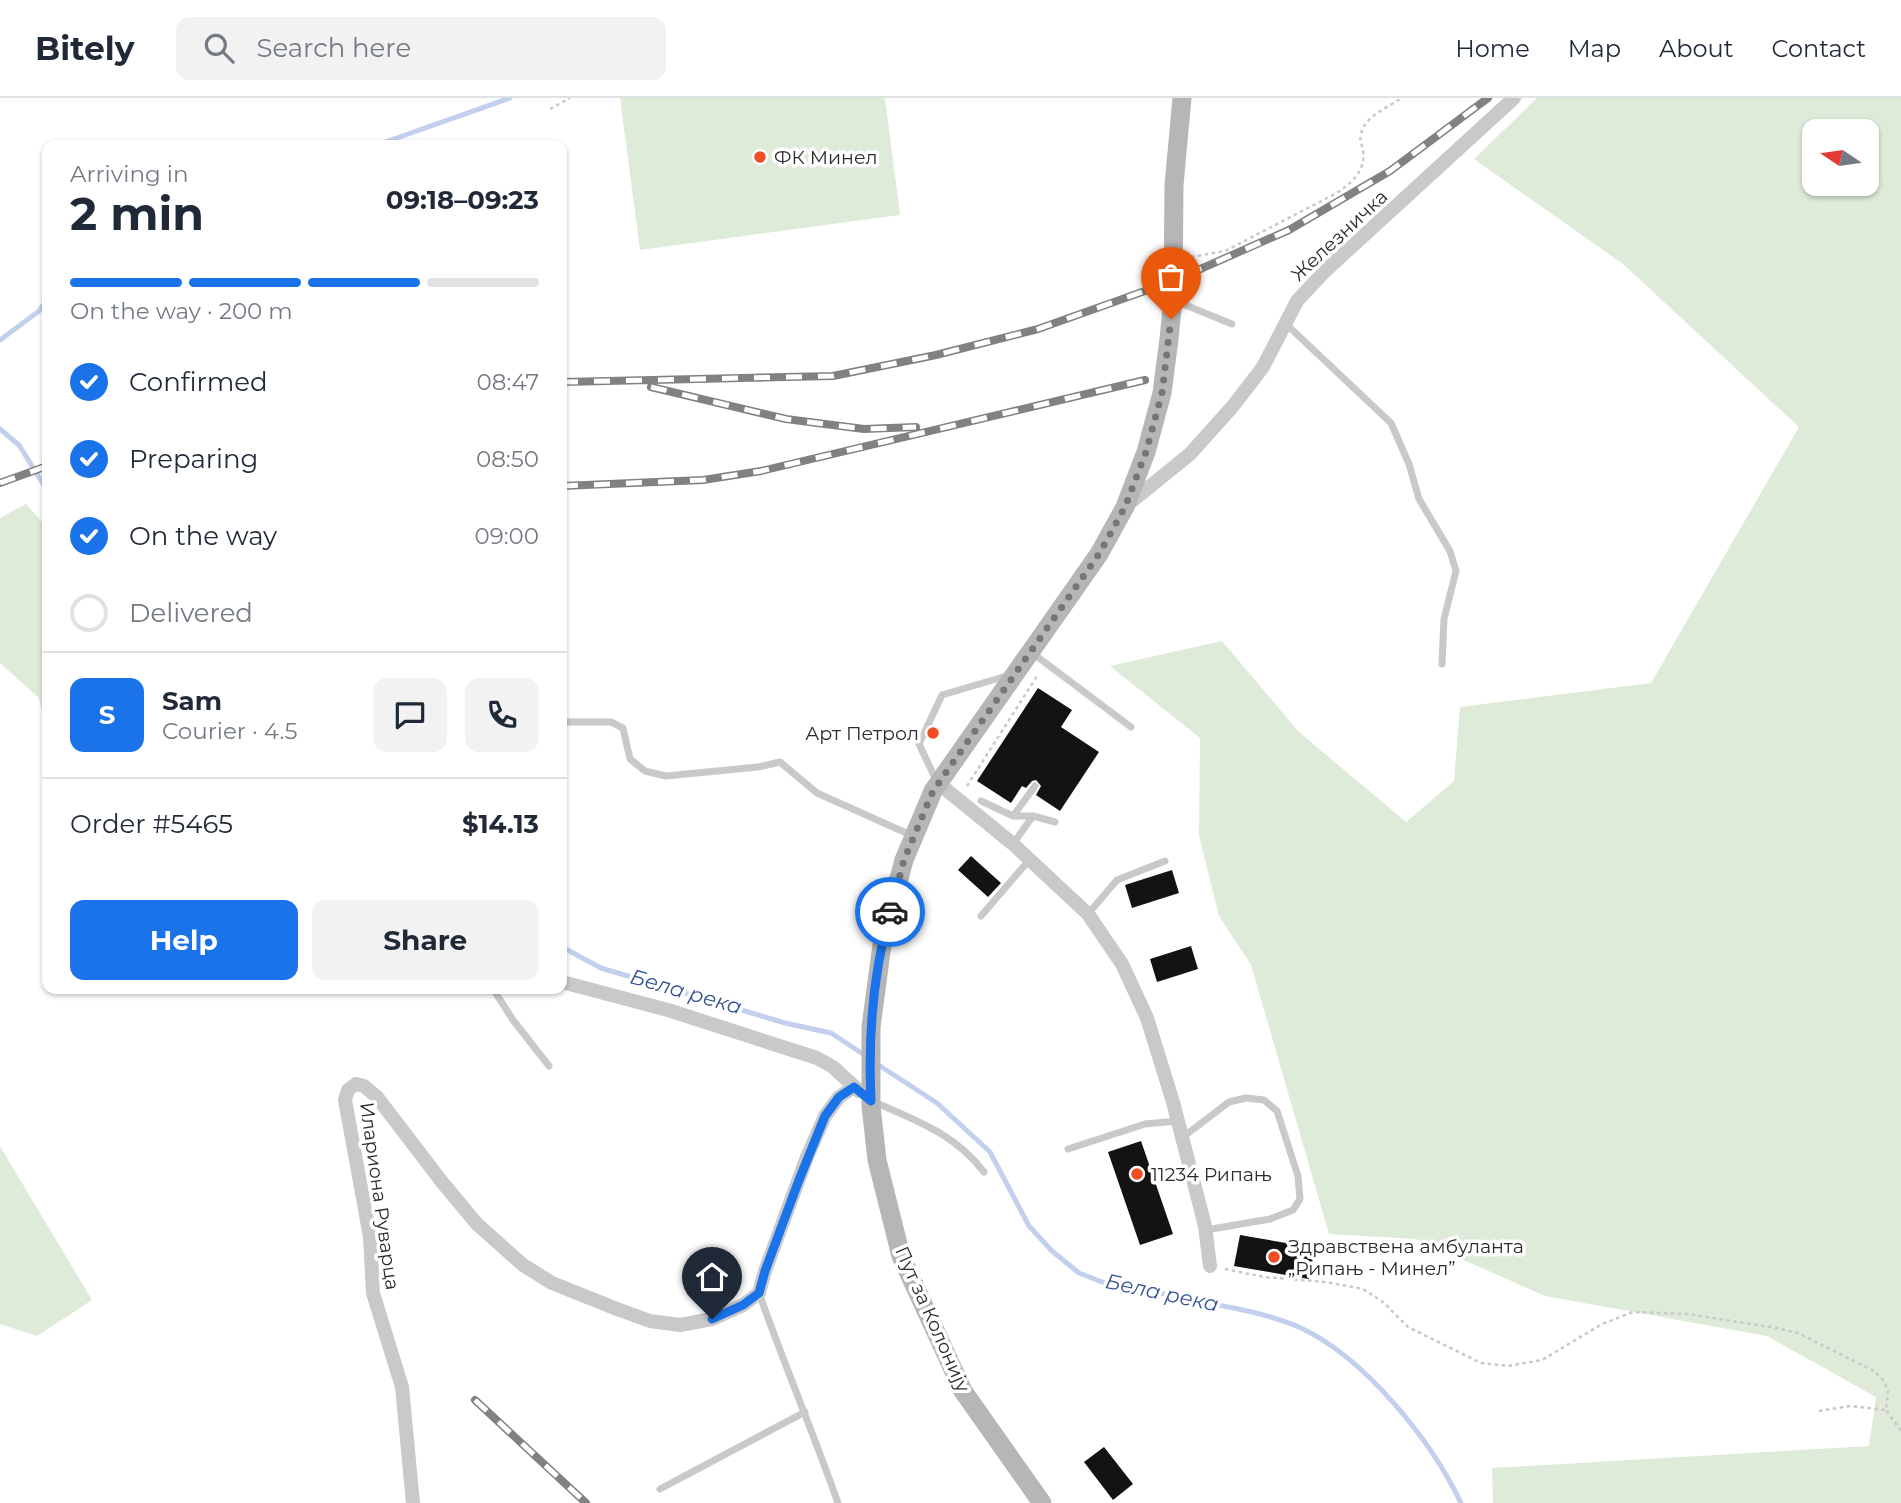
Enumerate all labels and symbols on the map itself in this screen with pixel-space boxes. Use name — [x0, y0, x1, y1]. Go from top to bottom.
north arrow — [1802, 119, 1880, 196]
place label: ФК Минел — [774, 146, 877, 169]
marker: ФК Минел — [752, 149, 768, 165]
street label: Железничка — [1286, 185, 1392, 286]
pin — [1141, 247, 1201, 319]
place label: Арт Петрол — [805, 722, 919, 745]
marker: Арт Петрол — [925, 725, 941, 741]
courier — [855, 877, 925, 947]
water label: Бела река — [627, 964, 745, 1019]
street label: Илариона Руварца — [355, 1101, 404, 1291]
place label: 11234 Рипањ — [1151, 1163, 1272, 1186]
marker: 11234 Рипањ — [1129, 1166, 1145, 1182]
place label: Здравствена амбуланта „Рипањ - Минел” — [1288, 1235, 1524, 1280]
street label: Пут за Колонију — [890, 1243, 975, 1396]
pin — [682, 1247, 742, 1319]
marker: Здравствена амбуланта „Рипањ - Минел” — [1266, 1249, 1282, 1265]
water label: Бела река — [1103, 1268, 1221, 1317]

